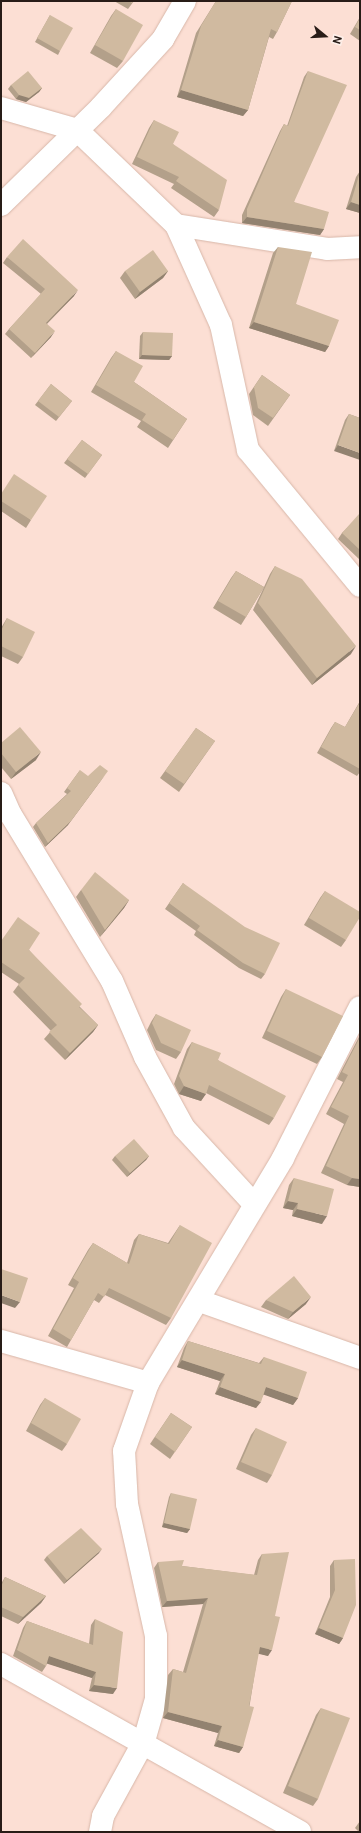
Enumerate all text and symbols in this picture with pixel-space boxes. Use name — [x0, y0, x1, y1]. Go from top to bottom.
north arrow — [305, 16, 345, 56]
text: N — [330, 34, 344, 46]

